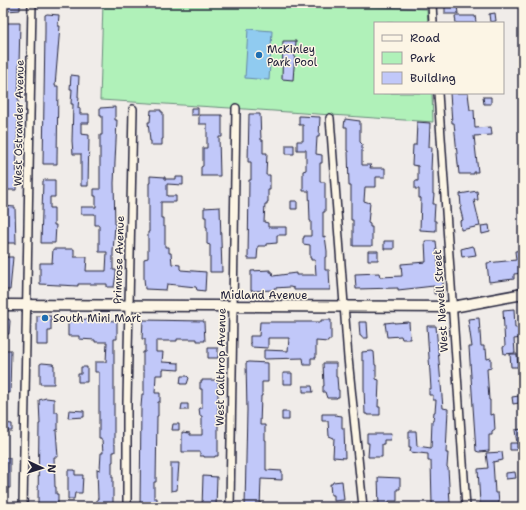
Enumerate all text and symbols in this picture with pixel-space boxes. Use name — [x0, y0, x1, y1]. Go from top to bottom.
legend — [374, 22, 504, 94]
text: Road — [410, 30, 441, 46]
place label: McKinley Park Pool — [267, 42, 318, 70]
marker: McKinley Park Pool — [254, 50, 264, 60]
text: Park — [410, 50, 436, 66]
street label: West Ostrander Avenue — [10, 60, 28, 186]
text: Building — [410, 70, 456, 86]
street label: Primrose Avenue — [110, 216, 128, 304]
street label: West Newell Street — [430, 249, 452, 353]
street label: Midland Avenue — [221, 288, 307, 303]
street label: West Calthrop Avenue — [212, 308, 230, 426]
place label: South Mini Mart — [53, 311, 141, 326]
marker: South Mini Mart — [40, 313, 50, 323]
north arrow — [22, 448, 62, 488]
text: N — [44, 464, 59, 474]

